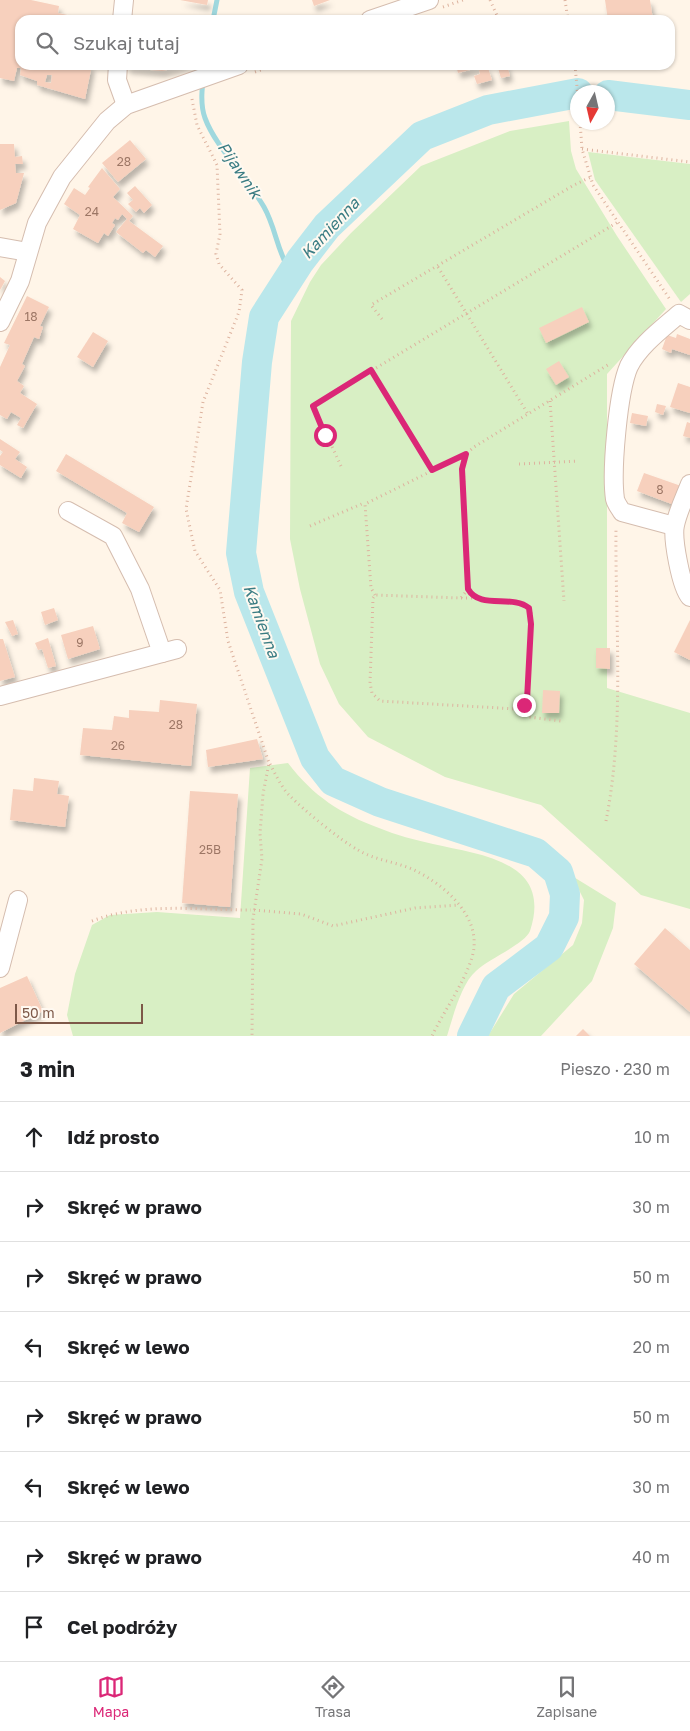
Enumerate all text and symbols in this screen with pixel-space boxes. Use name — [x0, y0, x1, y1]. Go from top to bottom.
search box — [15, 15, 675, 70]
icon: search — [33, 29, 61, 57]
text: Szukaj tutaj — [73, 31, 180, 54]
north arrow — [570, 85, 615, 130]
water label: Pijawnik — [214, 138, 267, 204]
house number: 28 — [117, 154, 131, 169]
water label: Kamienna — [297, 193, 364, 263]
house number: 24 — [85, 204, 99, 219]
house number: 18 — [24, 309, 38, 324]
route start — [314, 424, 337, 447]
house number: 8 — [656, 482, 664, 497]
water label: Kamienna — [240, 582, 285, 661]
house number: 9 — [76, 635, 84, 650]
route end — [513, 694, 536, 717]
house number: 28 — [169, 717, 183, 732]
house number: 26 — [111, 738, 125, 753]
house number: 25B — [199, 842, 221, 857]
scale bar — [15, 1001, 142, 1024]
text: 50 m — [22, 1004, 55, 1021]
text: 3 min — [20, 1056, 75, 1082]
text: Pieszo · 230 m — [560, 1059, 670, 1079]
icon: ahead — [20, 1123, 48, 1151]
text: Idź prosto — [67, 1125, 159, 1148]
text: 10 m — [634, 1127, 670, 1147]
icon: right — [20, 1193, 48, 1221]
text: Skręć w prawo — [67, 1195, 202, 1218]
text: 30 m — [633, 1197, 670, 1217]
icon: right — [20, 1263, 48, 1291]
text: Skręć w prawo — [67, 1265, 202, 1288]
text: 50 m — [633, 1267, 670, 1287]
icon: left — [20, 1333, 48, 1361]
text: Skręć w lewo — [67, 1335, 190, 1358]
text: 20 m — [633, 1337, 670, 1357]
icon: right — [20, 1403, 48, 1431]
text: Skręć w prawo — [67, 1405, 202, 1428]
text: 50 m — [633, 1407, 670, 1427]
icon: left — [20, 1473, 48, 1501]
text: Skręć w lewo — [67, 1475, 190, 1498]
text: 30 m — [633, 1477, 670, 1497]
icon: right — [20, 1543, 48, 1571]
text: Skręć w prawo — [67, 1545, 202, 1568]
text: 40 m — [632, 1547, 670, 1567]
icon: arrive — [20, 1613, 48, 1641]
text: Cel podróży — [67, 1615, 177, 1638]
tab: Mapa — [93, 1673, 129, 1720]
tab: Trasa — [315, 1673, 351, 1720]
tab: Zapisane — [536, 1673, 597, 1720]

